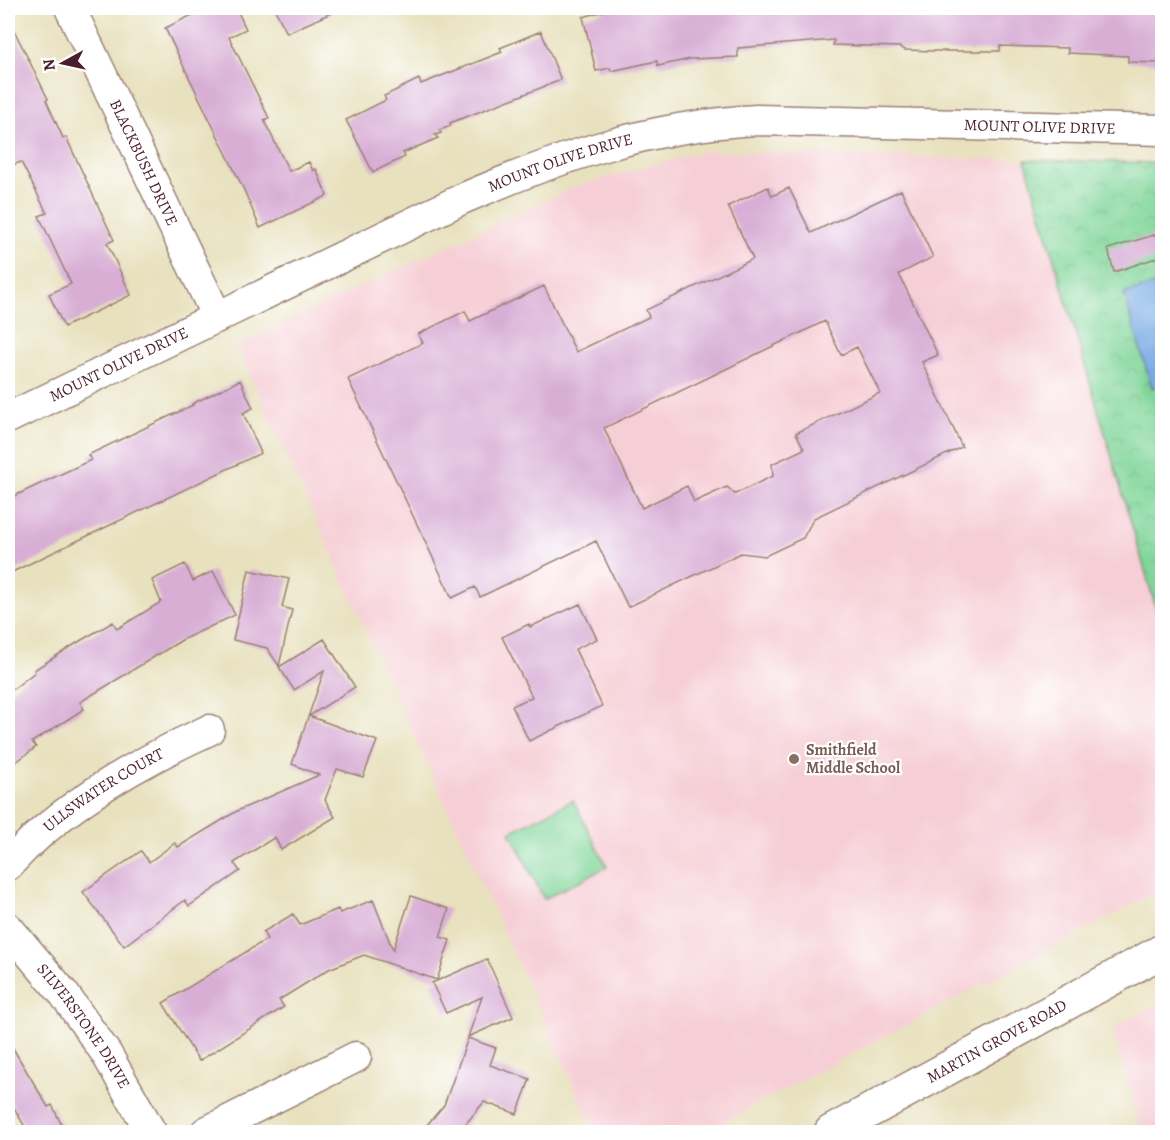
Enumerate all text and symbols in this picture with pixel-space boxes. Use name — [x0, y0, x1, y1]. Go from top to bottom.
north arrow — [33, 33, 93, 93]
text: N — [37, 57, 61, 72]
street label: BLACKBUSH DRIVE — [104, 96, 183, 229]
street label: MOUNT OLIVE DRIVE — [964, 114, 1116, 140]
street label: MOUNT OLIVE DRIVE — [485, 128, 635, 198]
street label: MOUNT OLIVE DRIVE — [46, 322, 192, 407]
place label: Smithfield Middle School — [806, 739, 901, 779]
street label: ULLSWATER COURT — [38, 743, 168, 837]
marker: Smithfield Middle School — [787, 752, 801, 766]
street label: SILVERSTONE DRIVE — [32, 959, 135, 1093]
street label: MARTIN GROVE ROAD — [923, 994, 1071, 1088]

